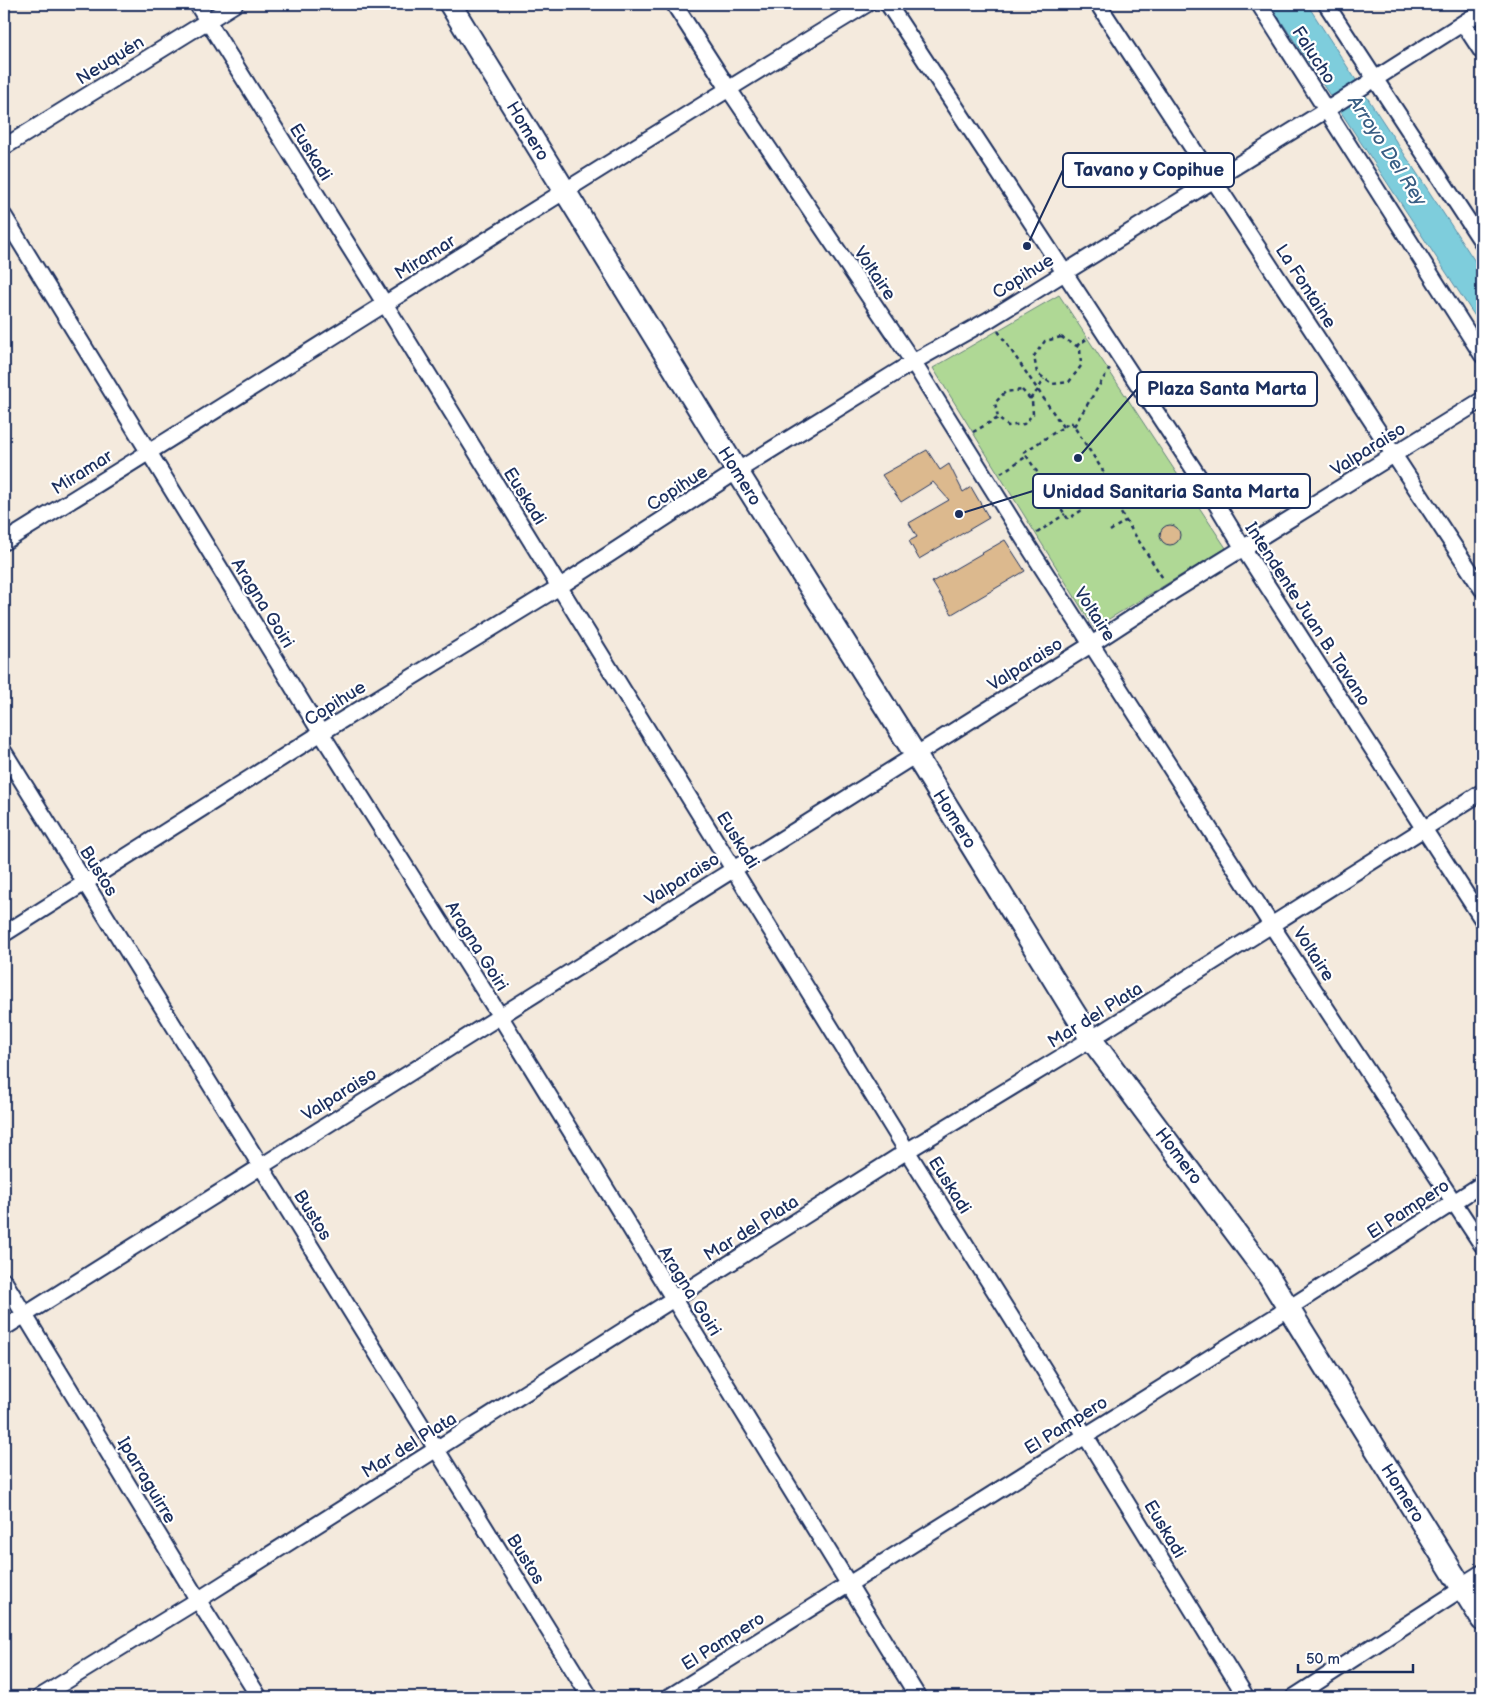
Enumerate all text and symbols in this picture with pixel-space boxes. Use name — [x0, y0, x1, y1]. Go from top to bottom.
street label: Falucho — [1287, 23, 1340, 88]
street label: Neuquén — [73, 31, 148, 89]
water label: Arroyo Del Rey — [1342, 90, 1431, 211]
street label: Homero — [502, 98, 553, 165]
street label: Euskadi — [285, 120, 336, 185]
callout: Tavano y Copihue — [1063, 153, 1234, 187]
text: Tavano y Copihue — [1074, 159, 1224, 182]
street label: Miramar — [391, 230, 460, 284]
street label: La Fontaine — [1271, 240, 1341, 332]
street label: Voltaire — [849, 242, 900, 304]
street label: Copihue — [989, 249, 1058, 303]
callout: Plaza Santa Marta — [1137, 372, 1317, 406]
text: Plaza Santa Marta — [1147, 378, 1307, 401]
street label: Valparaiso — [1327, 418, 1410, 481]
street label: Homero — [713, 443, 766, 510]
street label: Miramar — [48, 445, 117, 499]
street label: Copihue — [643, 461, 712, 516]
street label: Euskadi — [499, 464, 550, 529]
callout: Unidad Sanitaria Santa Marta — [1033, 474, 1310, 508]
text: Unidad Sanitaria Santa Marta — [1042, 481, 1300, 504]
street label: Intendente Juan B. Tavano — [1240, 519, 1375, 710]
street label: Aragna Goiri — [227, 555, 298, 652]
street label: Voltaire — [1069, 583, 1120, 645]
street label: Valparaiso — [984, 633, 1067, 696]
street label: Copihue — [301, 676, 370, 730]
street label: Homero — [928, 786, 981, 853]
street label: Euskadi — [712, 808, 763, 873]
street label: Bustos — [75, 842, 122, 900]
street label: Valparaiso — [641, 848, 724, 911]
street label: Aragna Goiri — [441, 898, 512, 995]
street label: Voltaire — [1288, 923, 1339, 985]
street label: Mar del Plata — [1044, 978, 1146, 1053]
street label: Valparaiso — [298, 1063, 381, 1126]
street label: Homero — [1151, 1124, 1207, 1189]
street label: Euskadi — [924, 1153, 975, 1218]
street label: El Pampero — [1363, 1175, 1453, 1244]
street label: Bustos — [289, 1186, 336, 1244]
street label: Mar del Plata — [700, 1191, 802, 1266]
street label: Aragna Goiri — [654, 1243, 725, 1340]
street label: El Pampero — [1021, 1392, 1112, 1459]
street label: Mar del Plata — [358, 1408, 460, 1483]
street label: Iparraguirre — [113, 1433, 181, 1528]
street label: Homero — [1376, 1460, 1429, 1527]
street label: Euskadi — [1139, 1497, 1190, 1562]
street label: Bustos — [502, 1530, 549, 1588]
street label: El Pampero — [678, 1608, 769, 1675]
scale bar — [1298, 1641, 1414, 1673]
text: 50 m — [1306, 1650, 1340, 1669]

